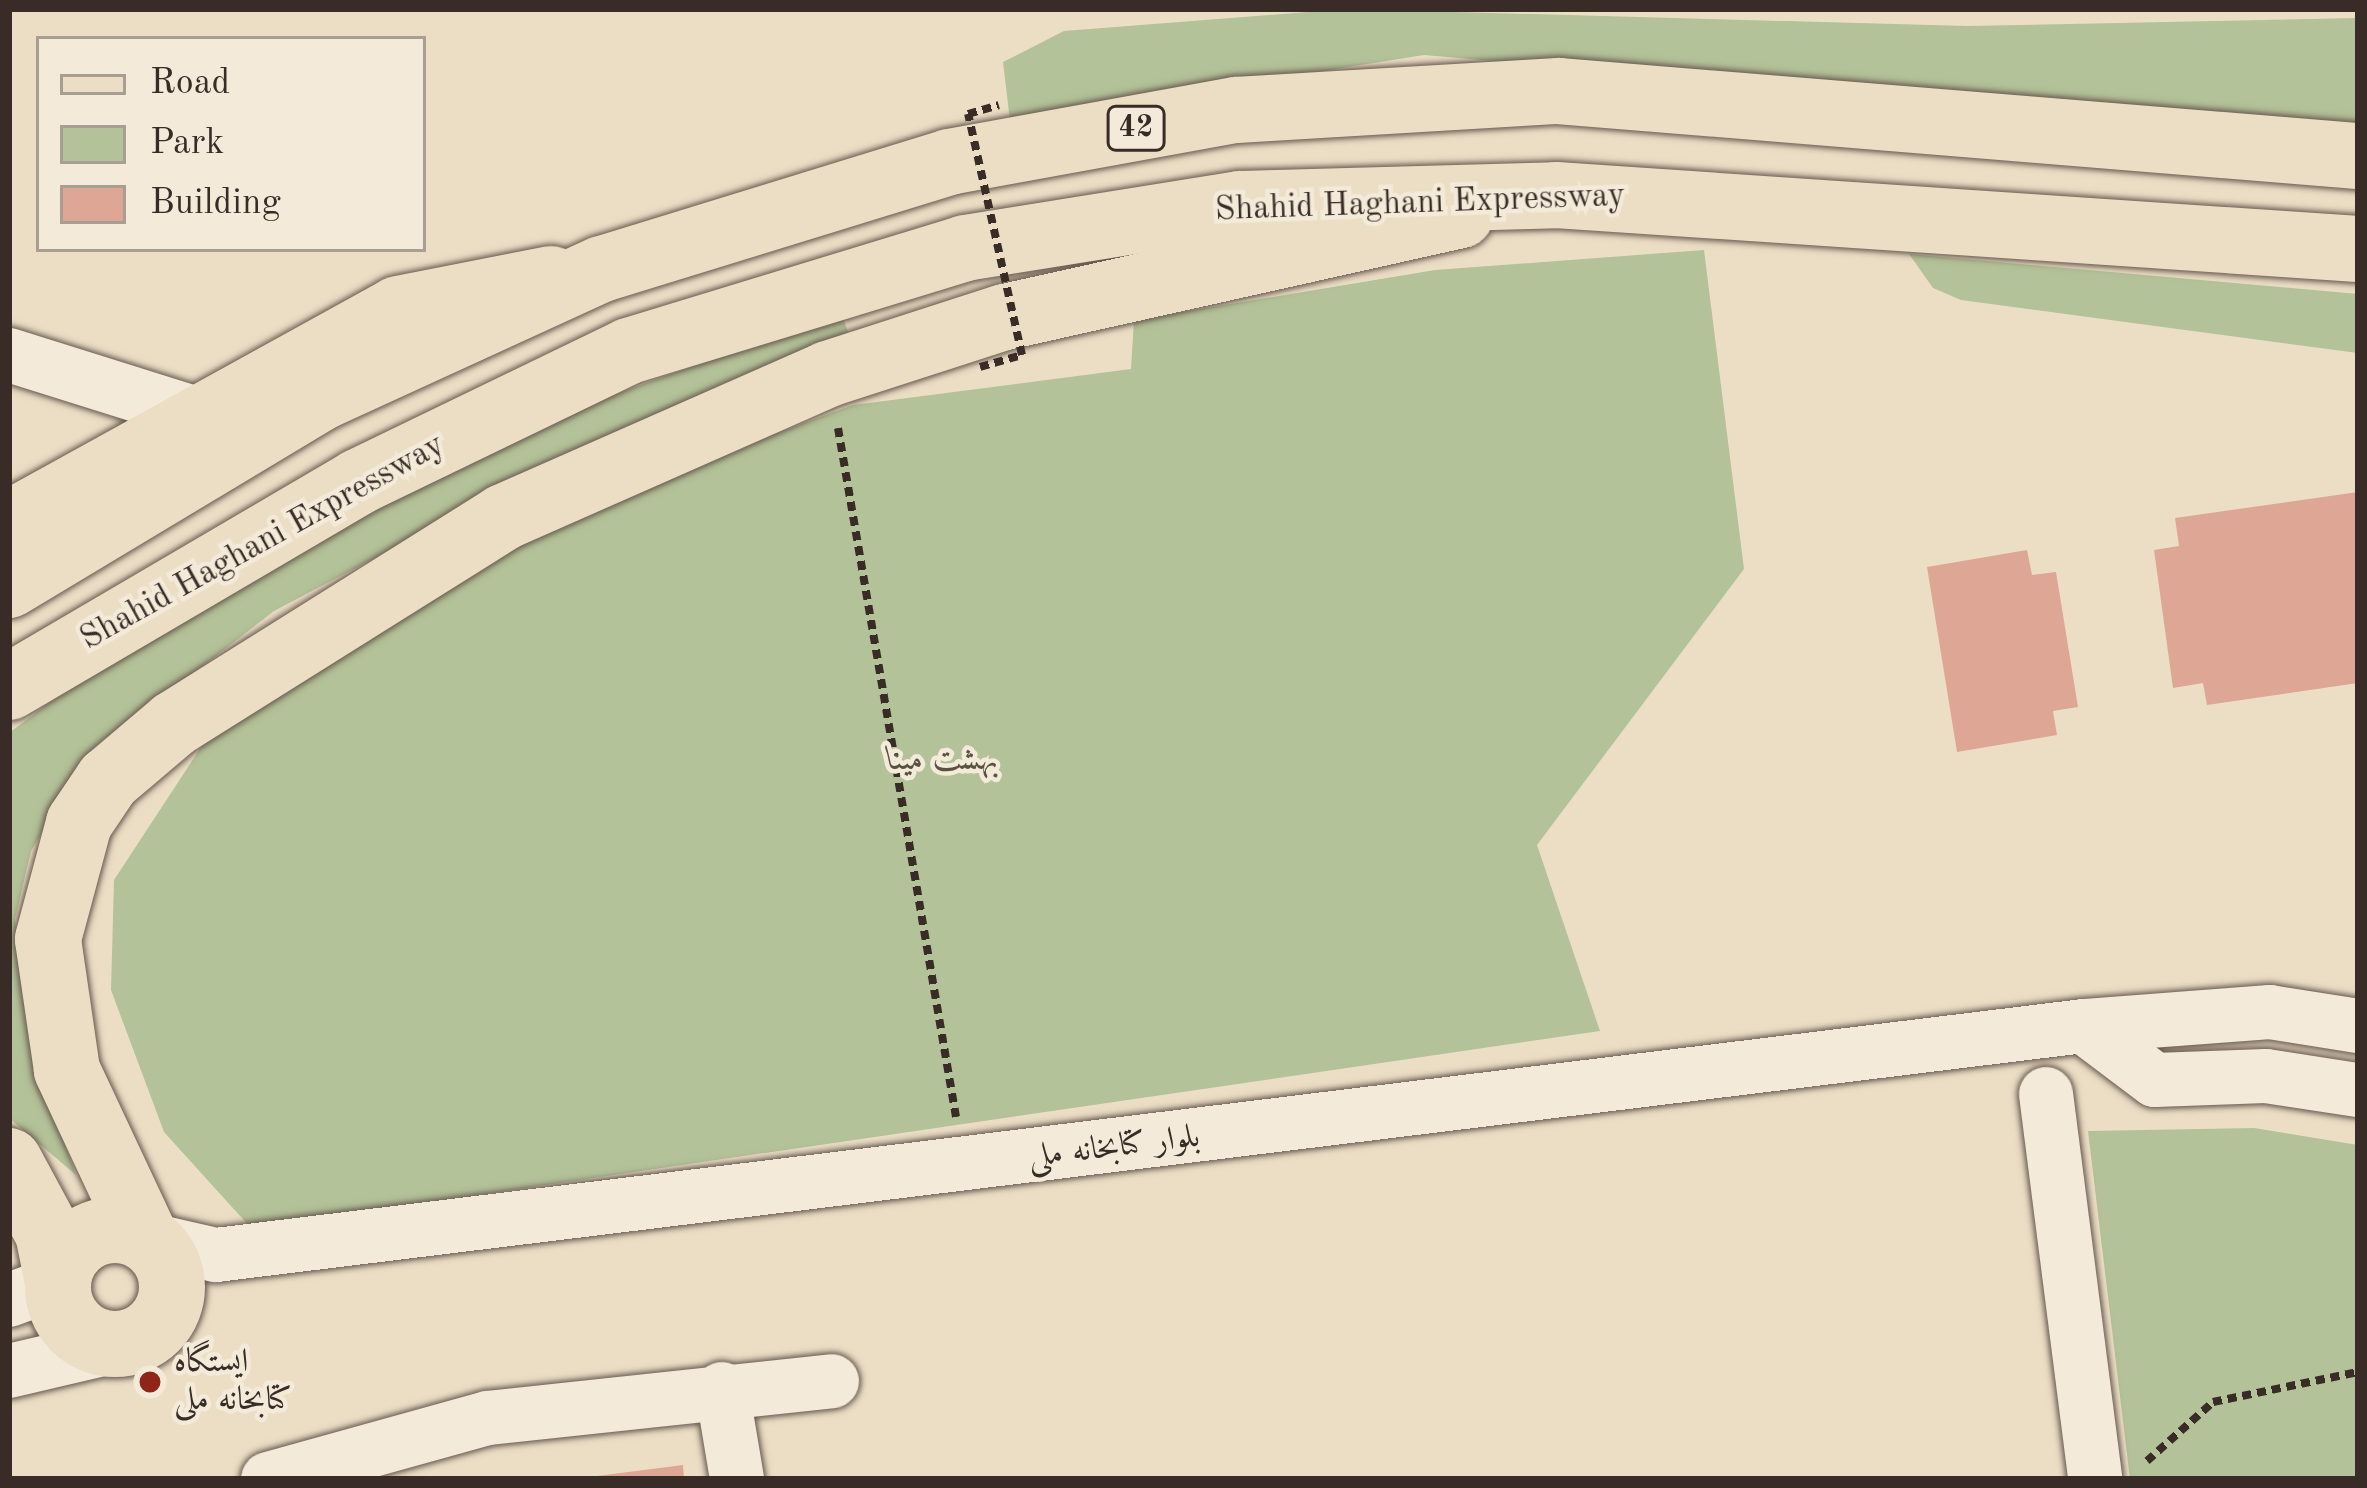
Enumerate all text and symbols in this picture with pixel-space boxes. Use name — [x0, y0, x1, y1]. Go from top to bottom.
legend — [36, 36, 426, 252]
text: Road — [150, 66, 230, 102]
road number: 42 — [1106, 104, 1166, 152]
text: Park — [150, 126, 224, 162]
street label: Shahid Haghani Expressway — [1214, 177, 1626, 231]
text: Building — [150, 186, 281, 222]
street label: Shahid Haghani Expressway — [74, 426, 452, 660]
park label: بهشت مينا — [887, 741, 999, 781]
street label: بلوار کتابخانه ملی — [1026, 1118, 1202, 1178]
place label: ایستگاه کتابخانه ملی — [174, 1343, 292, 1421]
marker: ایستگاه کتابخانه ملی — [137, 1369, 163, 1395]

